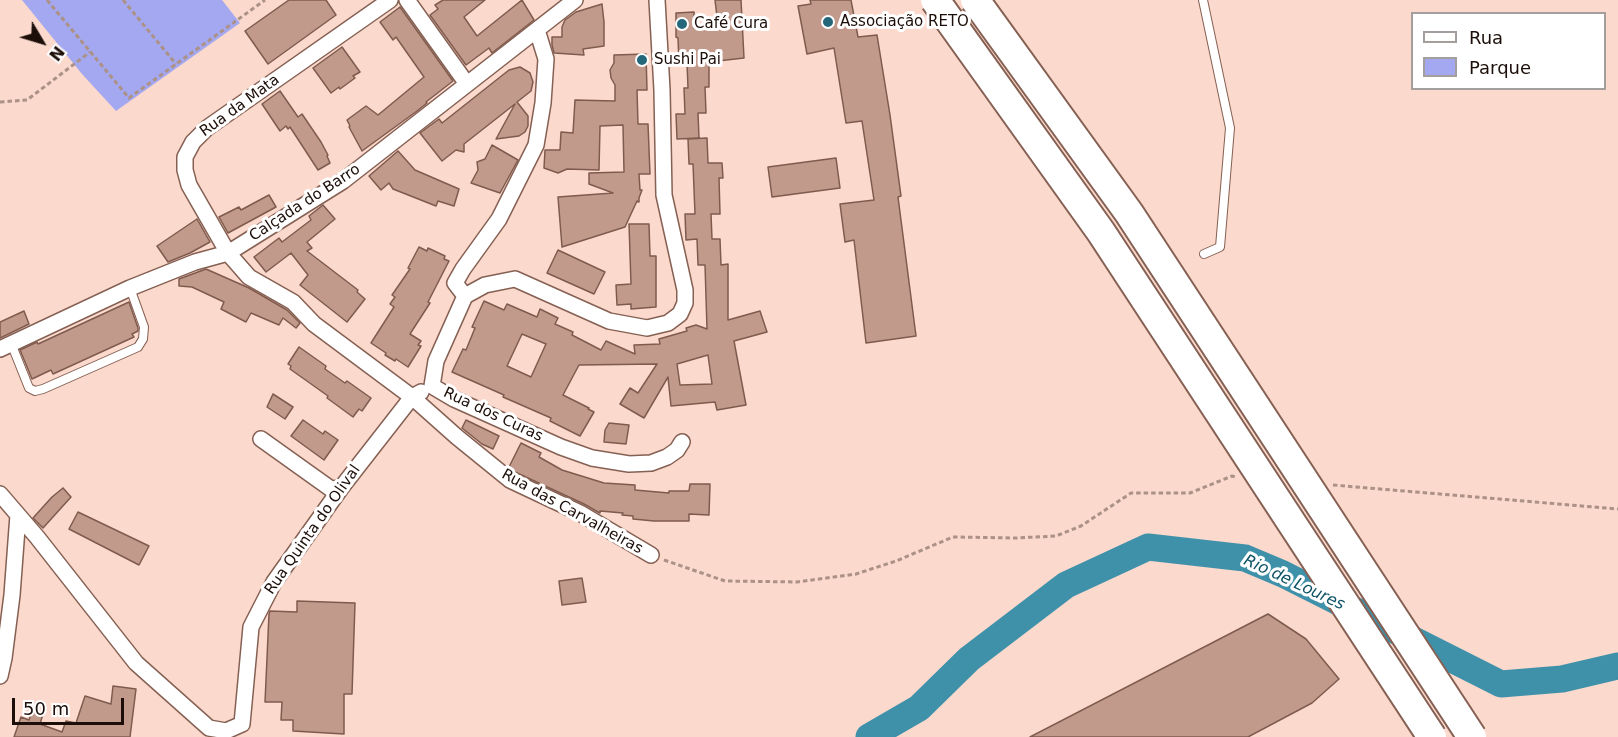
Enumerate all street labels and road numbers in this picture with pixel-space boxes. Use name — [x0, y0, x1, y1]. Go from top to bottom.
street label: Rua da Mata — [197, 71, 283, 141]
street label: Calçada do Barro — [246, 160, 364, 246]
street label: Rua dos Curas — [440, 384, 546, 446]
street label: Rua Quinta do Olival — [261, 462, 365, 598]
street label: Rua das Carvalheiras — [498, 466, 646, 558]

